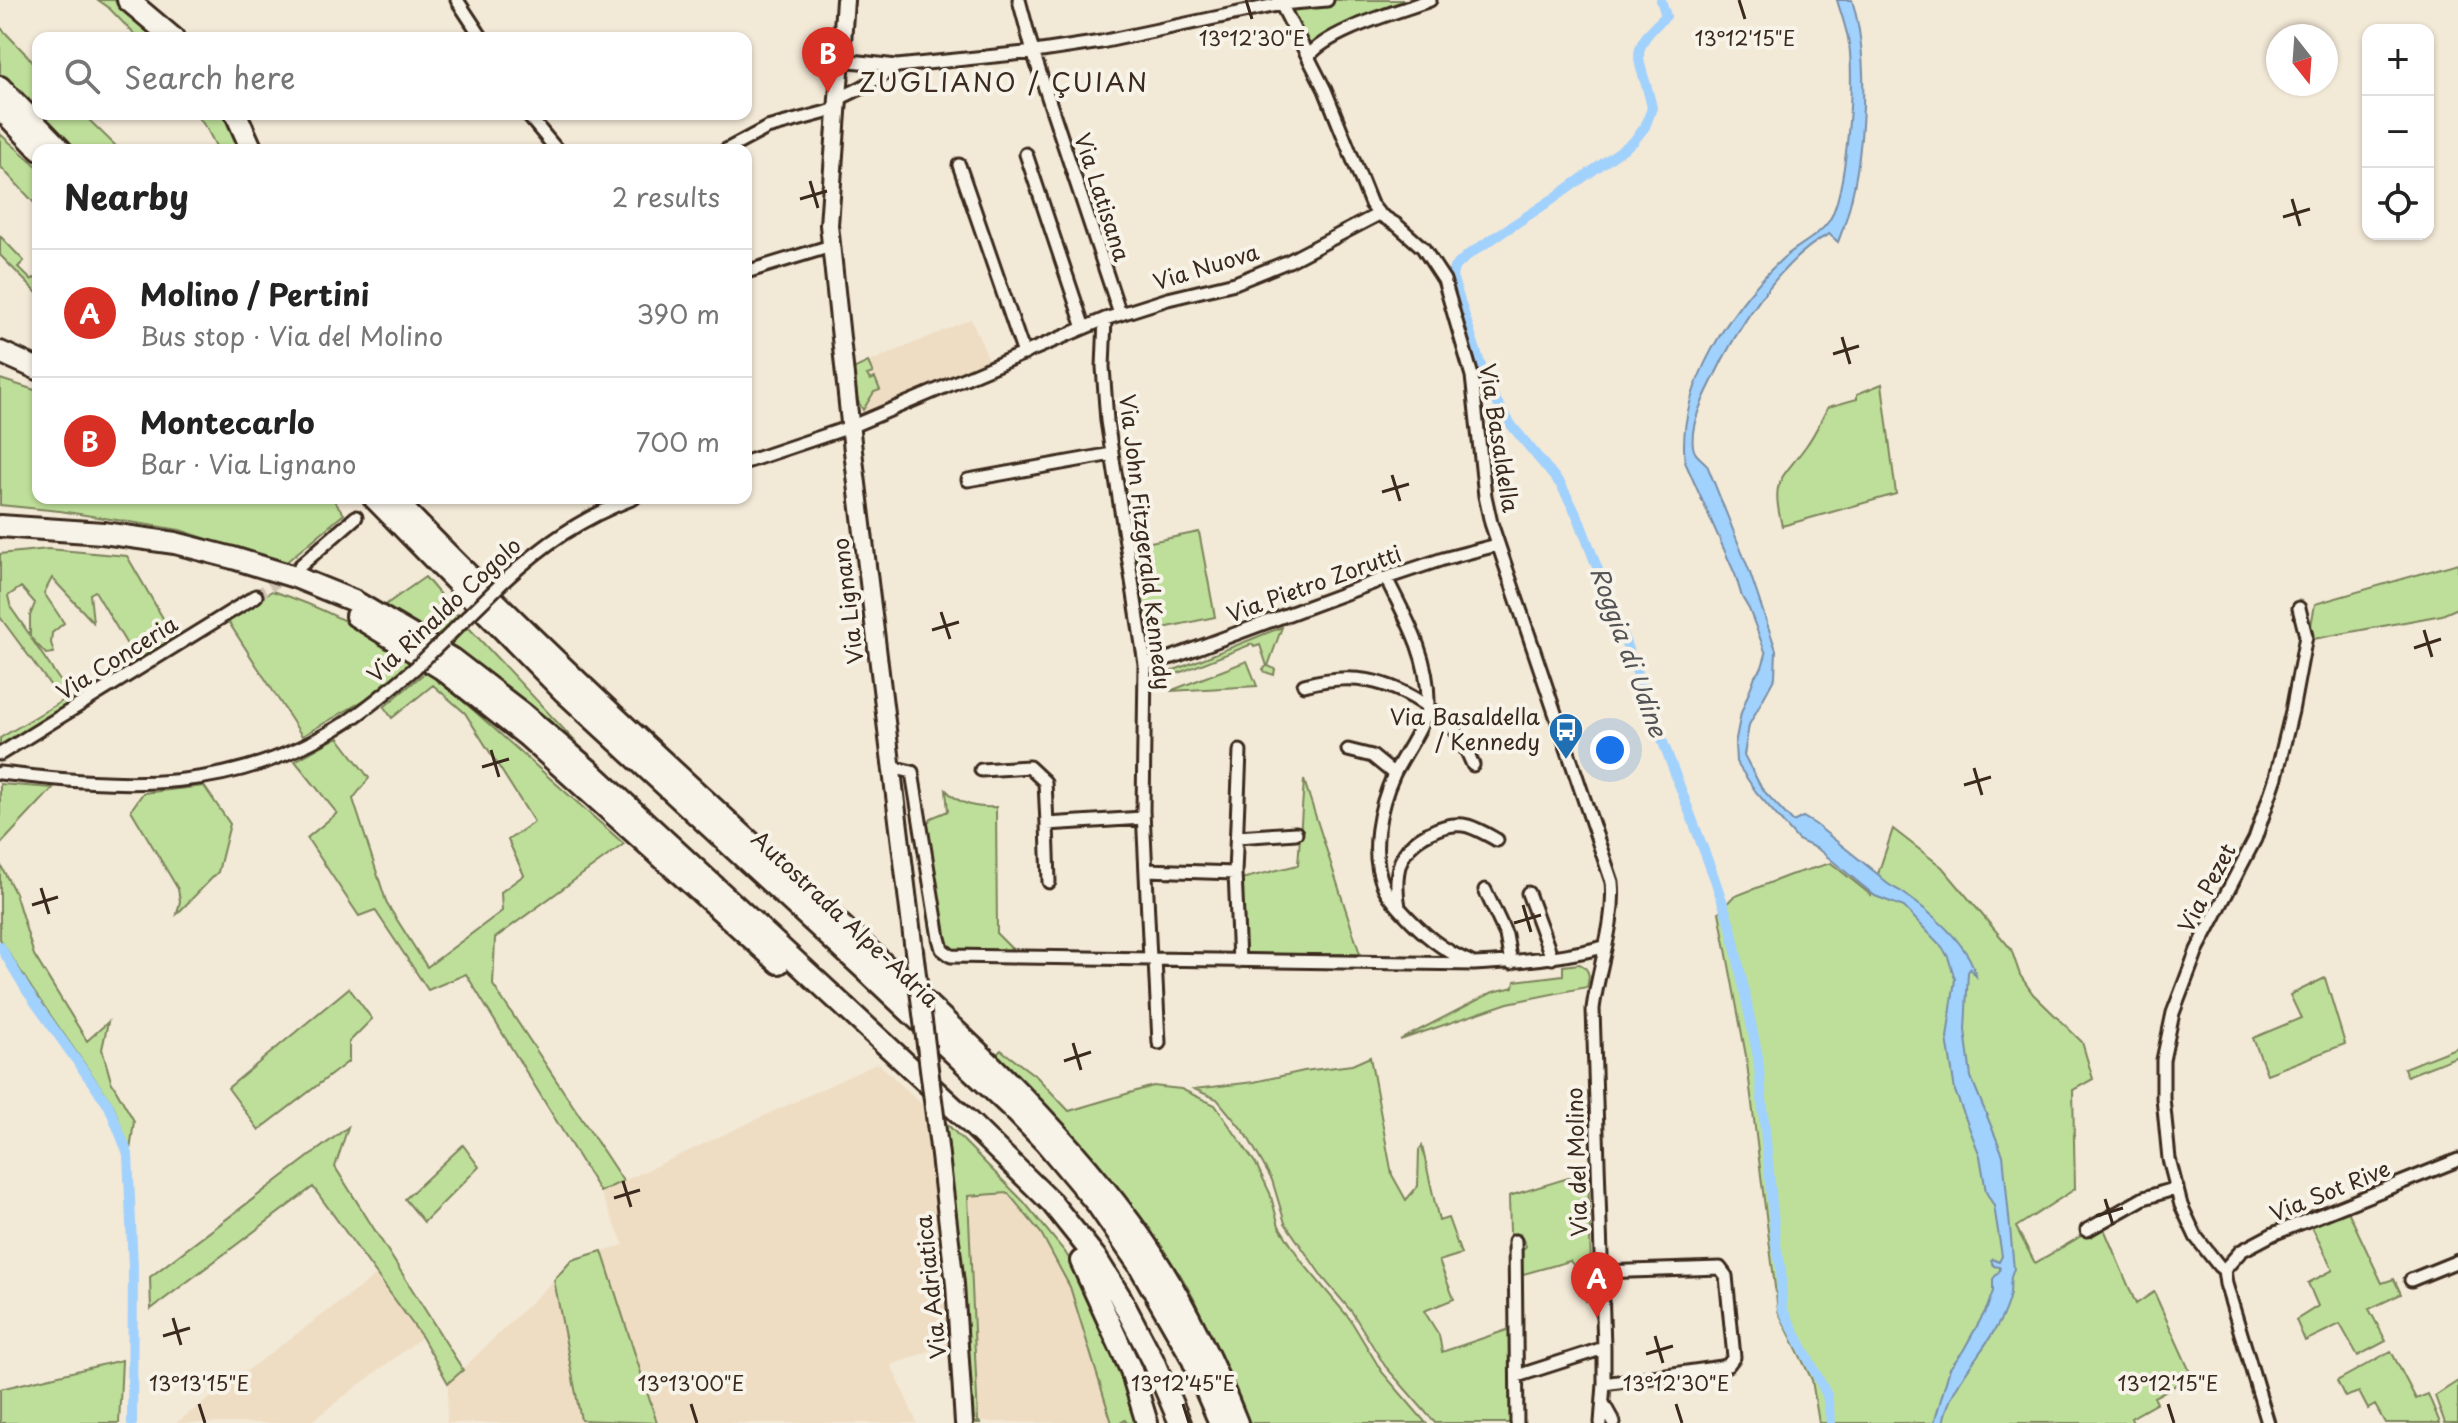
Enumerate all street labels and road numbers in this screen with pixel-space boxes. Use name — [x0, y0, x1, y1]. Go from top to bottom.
street label: Via Latisana — [1067, 128, 1140, 265]
street label: Via Nuova — [1149, 234, 1263, 297]
street label: Via Basaldella — [1472, 361, 1529, 515]
street label: Via John Fitzgerald Kennedy — [1112, 392, 1181, 692]
street label: Via Rinaldo Cogolo — [358, 528, 528, 689]
street label: Via Lignano — [822, 536, 871, 666]
street label: Via Pietro Zorutti — [1222, 536, 1405, 630]
street label: Via Conceria — [49, 606, 183, 707]
street label: Autostrada Alpe-Adria — [745, 822, 947, 1014]
street label: Via Pezet — [2168, 837, 2243, 938]
street label: Via del Molino — [1556, 1087, 1595, 1237]
street label: Via Sot Rive — [2264, 1151, 2395, 1229]
street label: Via Adriatica — [906, 1214, 953, 1361]

